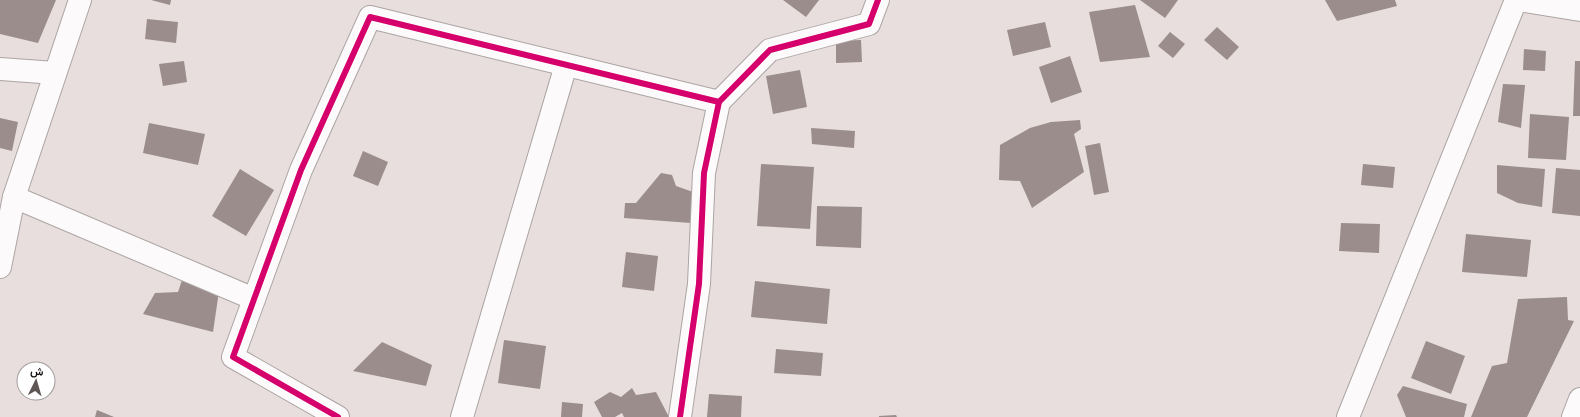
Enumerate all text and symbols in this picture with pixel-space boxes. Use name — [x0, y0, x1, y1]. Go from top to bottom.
north arrow — [16, 361, 56, 401]
text: ش — [30, 363, 44, 380]

